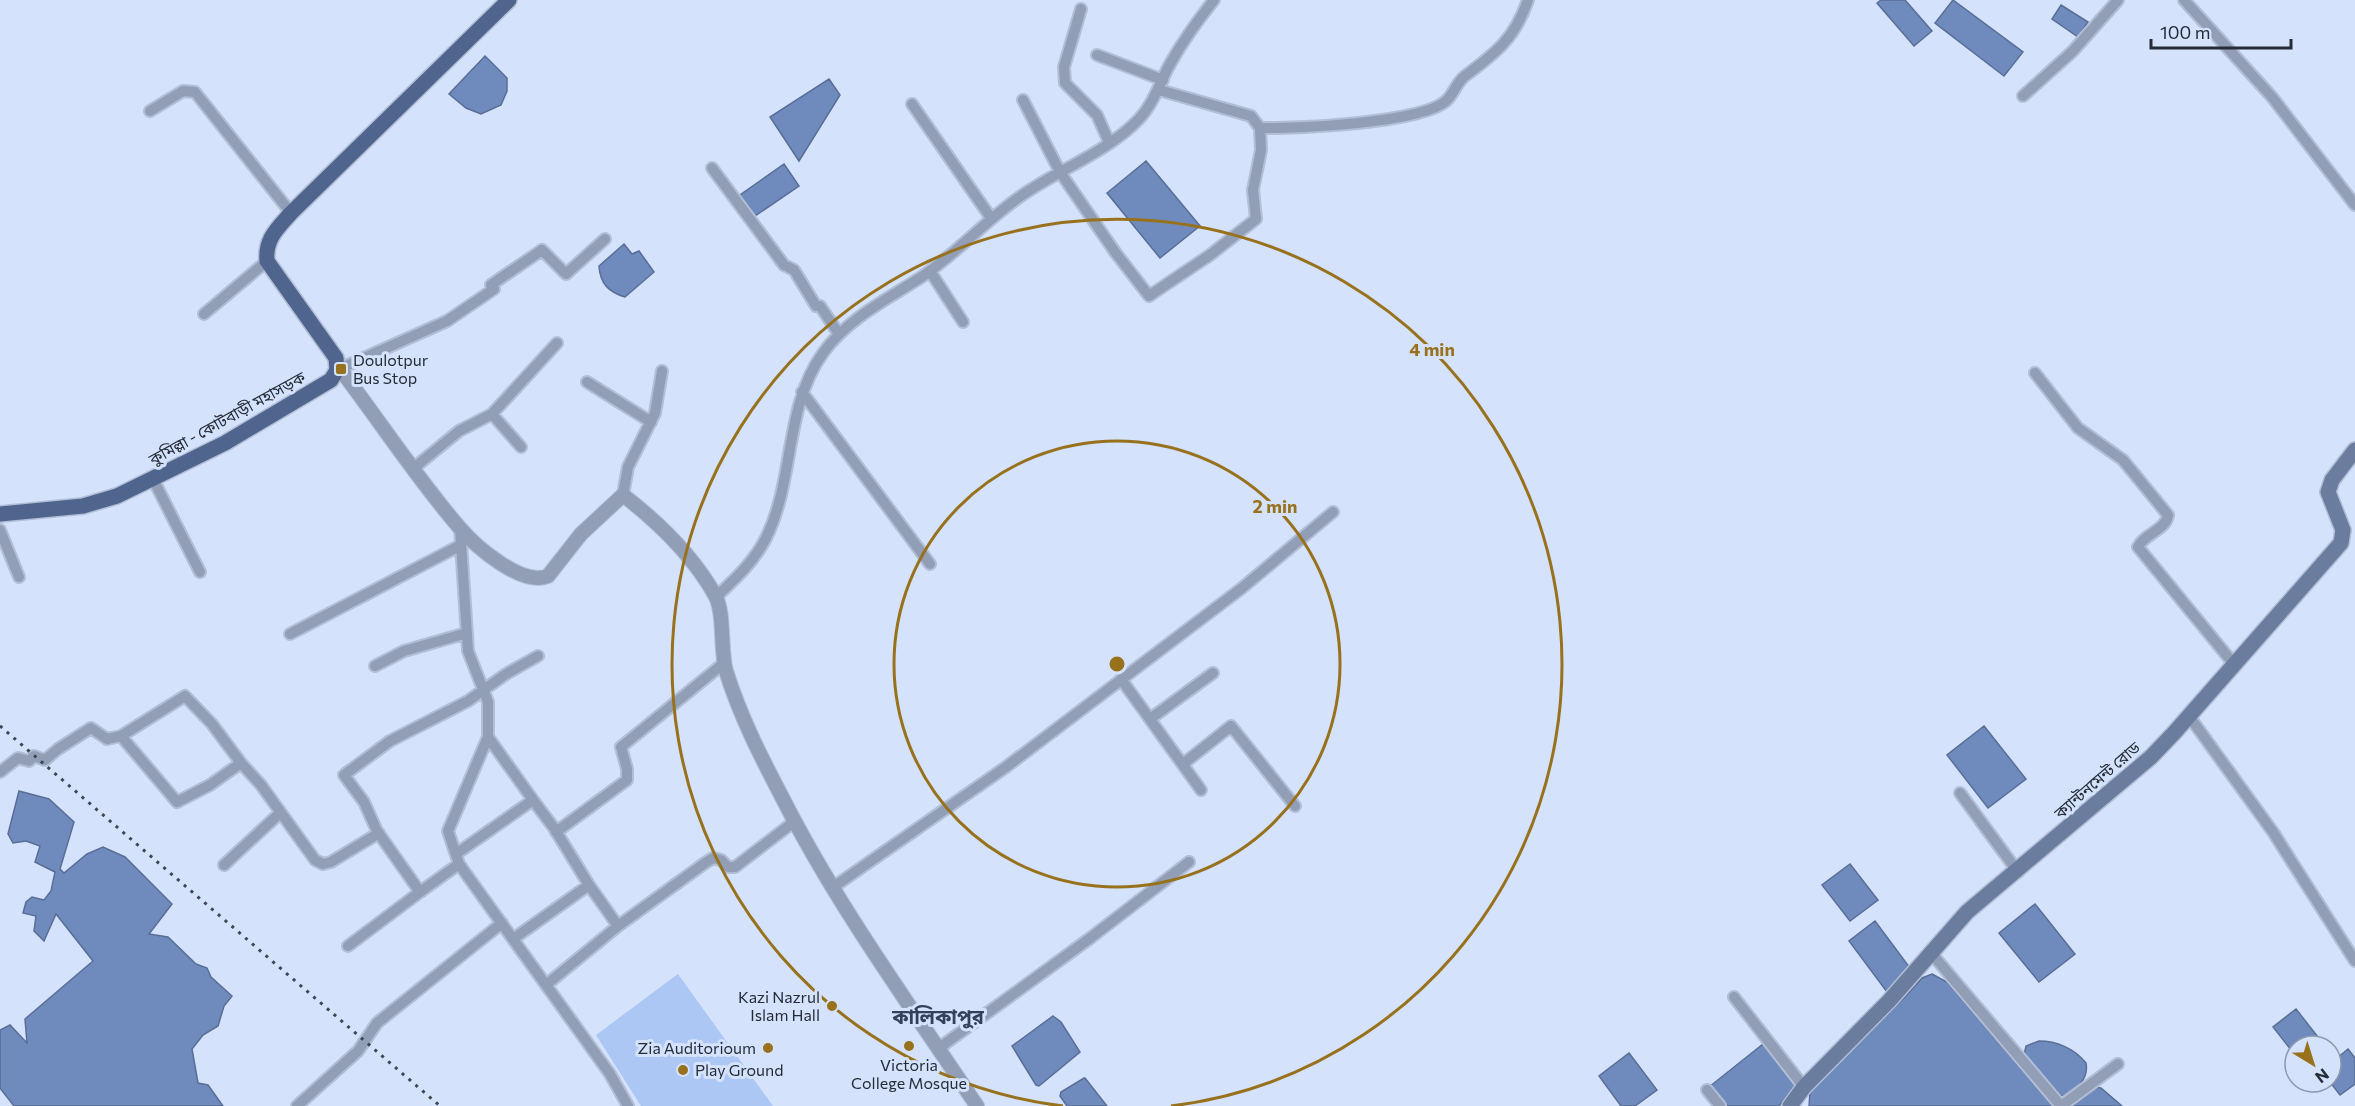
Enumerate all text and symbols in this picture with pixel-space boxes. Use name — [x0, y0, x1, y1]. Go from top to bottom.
scale bar — [2151, 12, 2290, 50]
text: 100 m — [2160, 21, 2210, 43]
text: 4 min — [1409, 338, 1455, 360]
place label: Doulotpur Bus Stop — [353, 350, 429, 387]
marker: Doulotpur Bus Stop — [334, 362, 348, 376]
street label: কুমিল্লা - কোটবাড়ী মহাসড়ক — [144, 366, 310, 470]
text: 2 min — [1253, 495, 1297, 517]
centre of rings — [1107, 654, 1127, 674]
street label: ক্যান্টনমেন্ট রোড — [2049, 737, 2144, 823]
place label: Kazi Nazrul Islam Hall — [738, 987, 820, 1024]
marker: Kazi Nazrul Islam Hall — [825, 999, 839, 1013]
district label: কালিকাপুর — [891, 1004, 985, 1029]
north arrow — [2283, 1034, 2343, 1094]
place label: Zia Auditorioum — [638, 1038, 756, 1057]
marker: Victoria College Mosque — [902, 1039, 916, 1053]
marker: Zia Auditorioum — [761, 1041, 775, 1055]
place label: Victoria College Mosque — [851, 1055, 967, 1092]
place label: Play Ground — [695, 1060, 783, 1079]
marker: Play Ground — [676, 1063, 690, 1077]
text: N — [2312, 1065, 2333, 1087]

